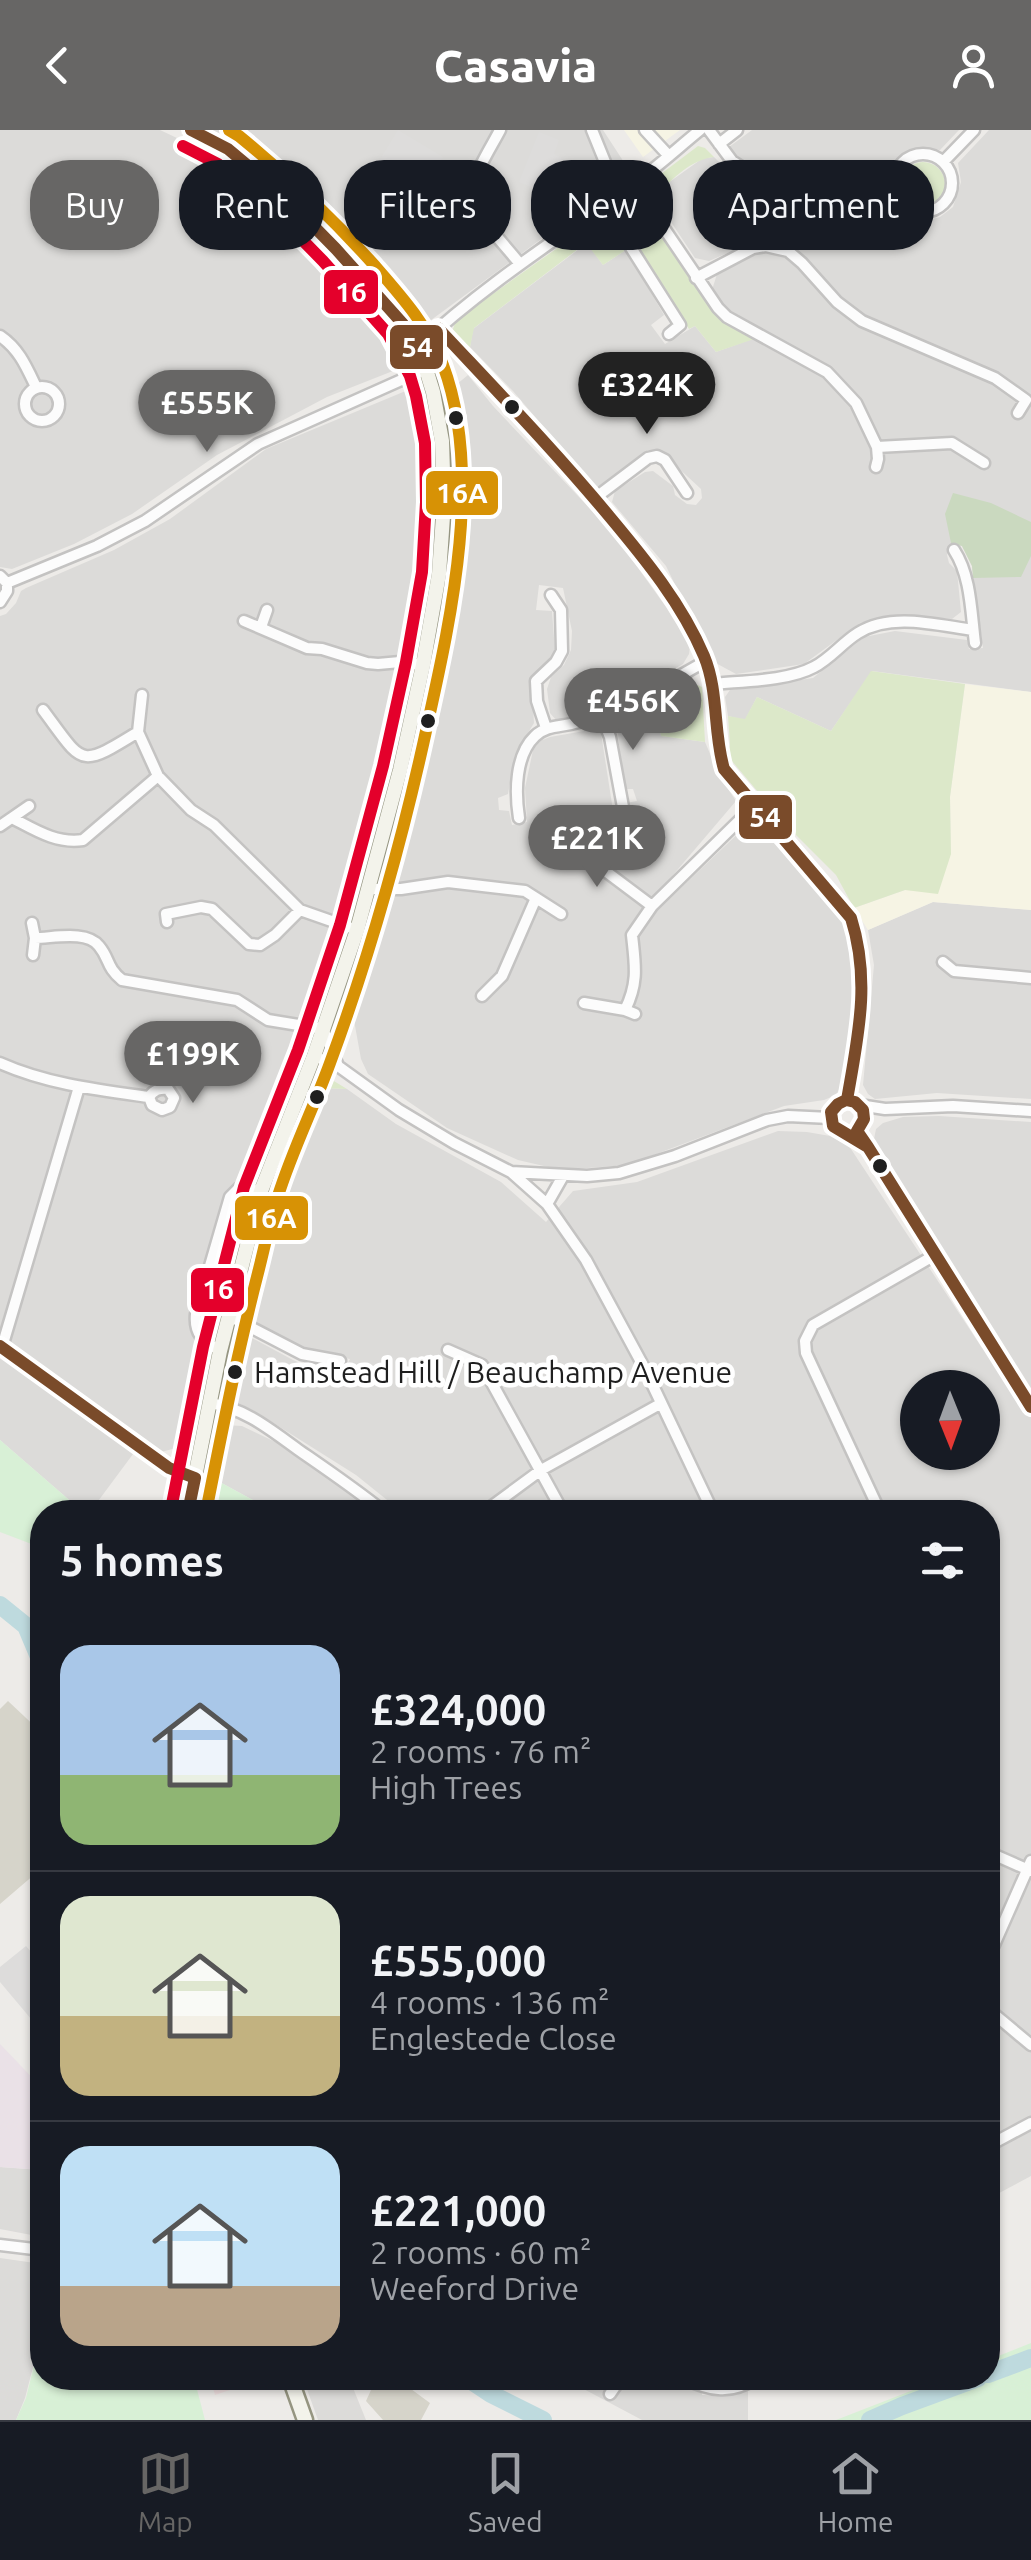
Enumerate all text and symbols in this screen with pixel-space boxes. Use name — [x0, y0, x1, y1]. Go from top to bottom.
icon: back — [30, 38, 85, 93]
icon: person — [946, 38, 1001, 93]
text: Casavia — [434, 40, 597, 91]
chip: Buy — [30, 160, 159, 250]
chip: Rent — [179, 160, 324, 250]
chip: Filters — [344, 160, 511, 250]
chip: New — [531, 160, 673, 250]
chip: Apartment — [693, 160, 934, 250]
line badge: 16 — [322, 268, 380, 316]
text: 16 — [335, 276, 367, 307]
line badge: 54 — [388, 323, 445, 371]
text: 54 — [401, 331, 433, 362]
pin: £324K — [577, 352, 717, 437]
text: £324K — [600, 366, 694, 402]
pin: £555K — [137, 370, 277, 455]
text: £555K — [160, 384, 254, 420]
unlabelled marker — [502, 397, 522, 417]
unlabelled marker — [446, 408, 466, 428]
line badge: 16A — [424, 469, 500, 517]
text: 16A — [436, 477, 488, 508]
pin: £456K — [563, 668, 703, 753]
text: £456K — [586, 682, 680, 718]
unlabelled marker — [418, 711, 438, 731]
line badge: 54 — [737, 793, 794, 841]
text: 54 — [749, 801, 781, 832]
pin: £221K — [527, 805, 667, 890]
text: £221K — [550, 819, 644, 855]
pin: £199K — [123, 1021, 263, 1106]
text: £199K — [146, 1035, 240, 1071]
unlabelled marker — [307, 1087, 327, 1107]
unlabelled marker — [870, 1156, 890, 1176]
line badge: 16A — [233, 1194, 310, 1242]
text: 16A — [245, 1202, 297, 1233]
line badge: 16 — [189, 1266, 246, 1314]
text: 16 — [202, 1273, 234, 1304]
place label: Hamstead Hill / Beauchamp Avenue — [254, 1355, 732, 1389]
marker: Hamstead Hill / Beauchamp Avenue — [225, 1362, 245, 1382]
north arrow — [900, 1370, 1000, 1470]
map controls — [900, 1370, 1000, 1470]
icon: filters — [915, 1533, 970, 1588]
text: 5 homes — [60, 1537, 224, 1584]
icon: home — [140, 1685, 260, 1805]
text: £324,000 — [370, 1686, 546, 1733]
text: 2 rooms · 76 m² — [370, 1733, 591, 1769]
text: High Trees — [370, 1769, 522, 1805]
icon: home — [140, 1936, 260, 2056]
text: £555,000 — [370, 1937, 546, 1984]
text: 4 rooms · 136 m² — [370, 1984, 610, 2020]
text: Englestede Close — [370, 2020, 617, 2056]
icon: home — [140, 2186, 260, 2306]
text: £221,000 — [370, 2187, 546, 2234]
text: 2 rooms · 60 m² — [370, 2234, 591, 2270]
text: Weeford Drive — [370, 2270, 579, 2306]
tab: Map — [138, 2446, 193, 2537]
tab: Saved — [468, 2446, 543, 2537]
tab: Home — [818, 2446, 893, 2537]

